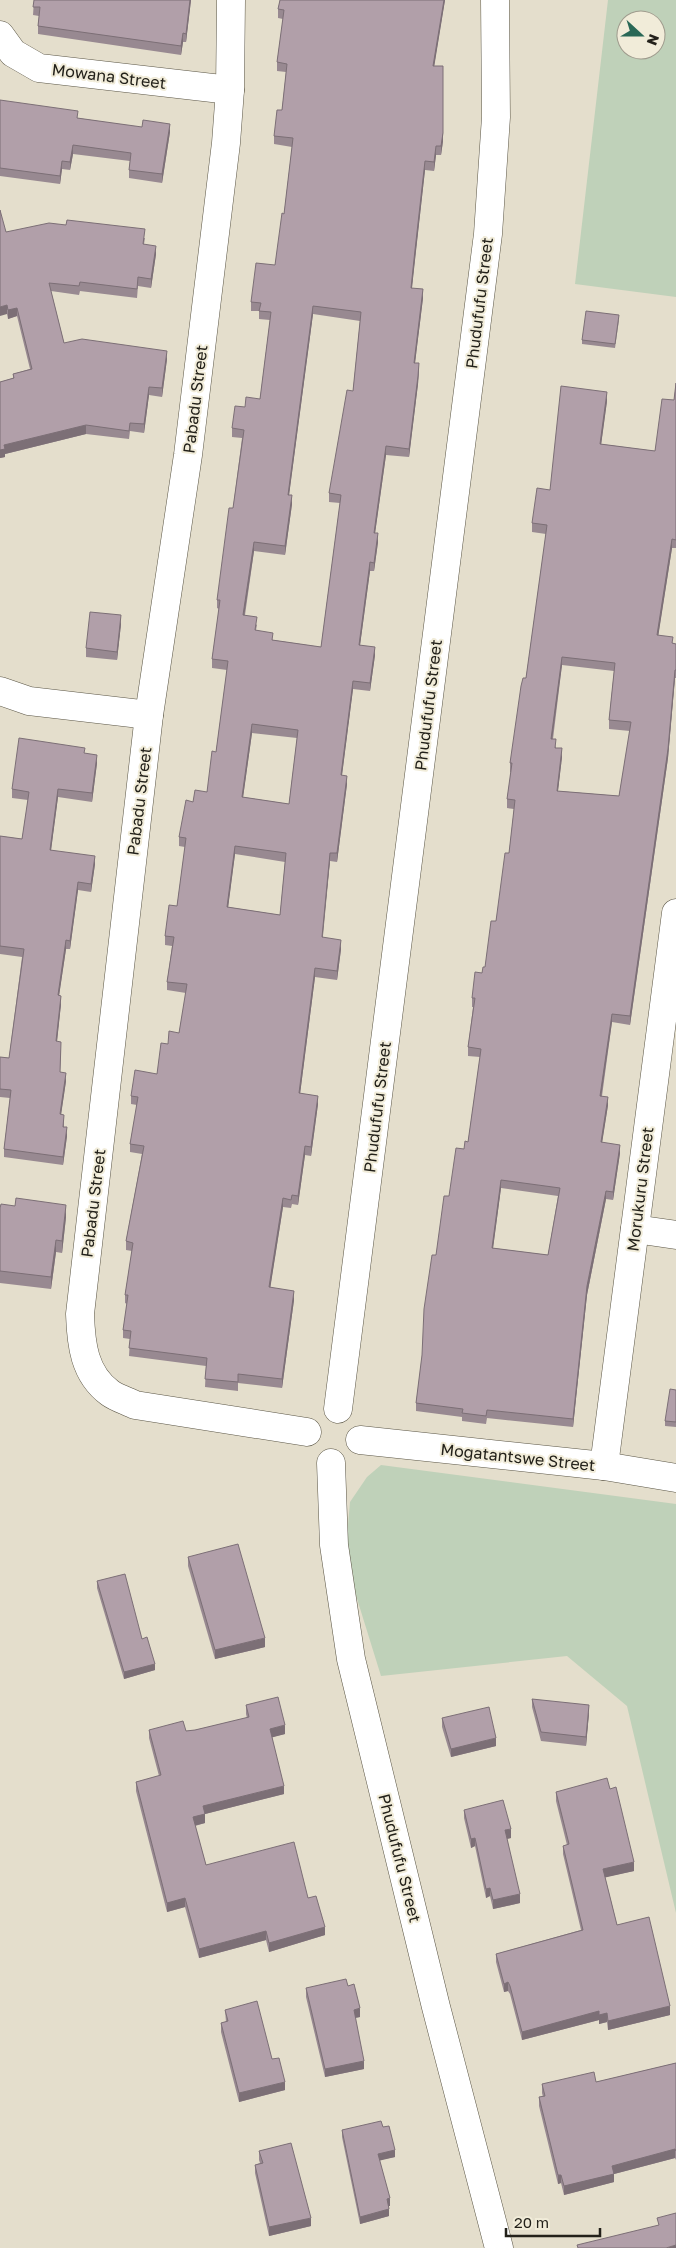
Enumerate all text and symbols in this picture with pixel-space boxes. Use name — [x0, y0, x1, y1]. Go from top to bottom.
north arrow — [616, 10, 666, 60]
text: N — [644, 32, 663, 48]
street label: Mowana Street — [51, 59, 167, 93]
street label: Phudufufu Street — [461, 236, 497, 370]
street label: Pabadu Street — [178, 344, 212, 454]
street label: Phudufufu Street — [410, 638, 446, 772]
street label: Pabadu Street — [122, 746, 156, 856]
street label: Phudufufu Street — [359, 1040, 395, 1174]
street label: Morukuru Street — [622, 1126, 658, 1252]
street label: Pabadu Street — [76, 1148, 110, 1258]
street label: Mogatantswe Street — [440, 1439, 596, 1475]
street label: Phudufufu Street — [374, 1792, 426, 1924]
scale bar — [506, 2206, 600, 2238]
text: 20 m — [514, 2213, 549, 2231]

